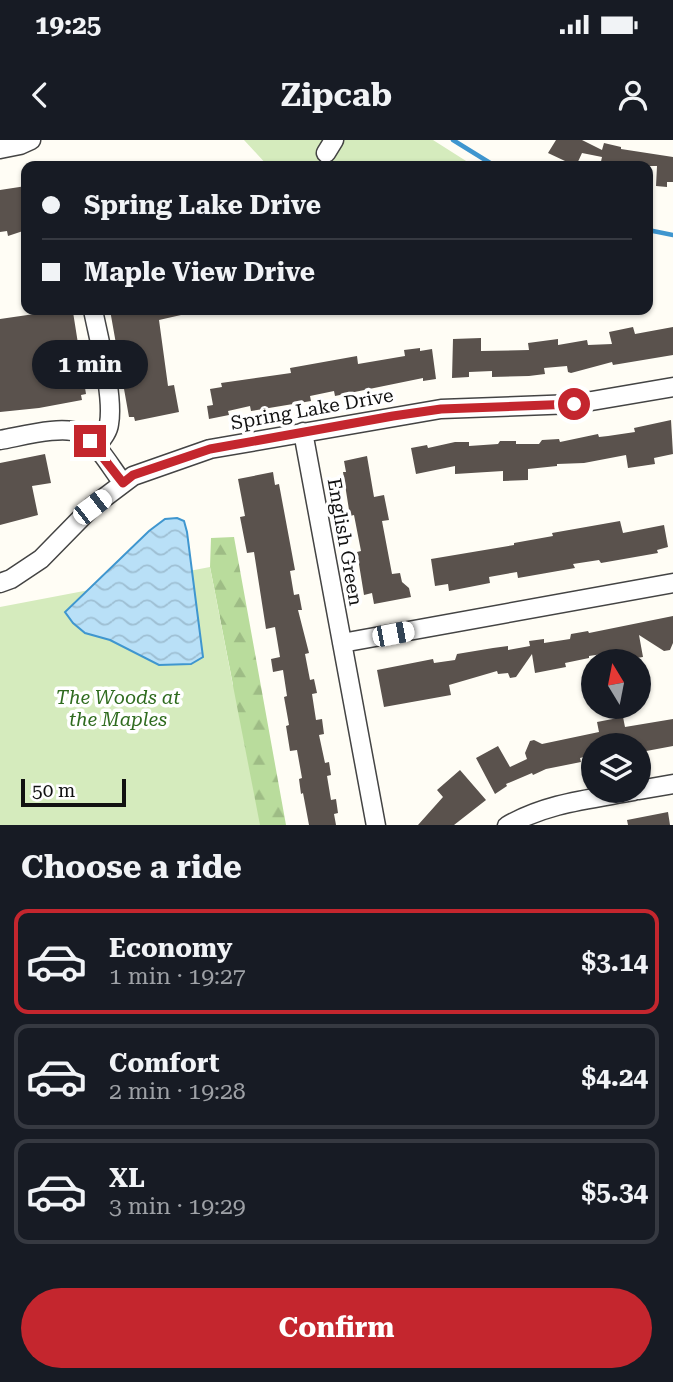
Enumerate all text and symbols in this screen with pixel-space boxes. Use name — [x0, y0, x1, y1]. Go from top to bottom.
text: 19:25 — [35, 10, 101, 40]
icon: back — [21, 76, 59, 114]
text: Zipcab — [281, 76, 392, 114]
icon: person — [614, 76, 652, 114]
text: Spring Lake Drive — [84, 190, 321, 220]
text: Maple View Drive — [84, 257, 315, 287]
callout: 1 min — [32, 340, 148, 388]
text: 1 min — [58, 351, 122, 378]
street label: Spring Lake Drive — [229, 383, 395, 435]
route start — [558, 388, 590, 420]
route end — [74, 425, 106, 457]
street label: English Green — [322, 476, 368, 608]
car — [69, 486, 116, 528]
car — [371, 620, 416, 648]
north arrow — [581, 649, 651, 719]
map controls — [581, 649, 651, 803]
park label: The Woods at the Maples — [56, 686, 180, 731]
button: layers — [581, 733, 651, 803]
scale bar — [21, 776, 126, 808]
text: 50 m — [32, 779, 75, 802]
text: Choose a ride — [21, 848, 242, 886]
icon: car — [25, 930, 88, 993]
text: Economy — [109, 933, 232, 963]
text: $3.14 — [582, 947, 648, 977]
text: 1 min · 19:27 — [109, 963, 246, 990]
icon: car — [25, 1045, 88, 1108]
text: Comfort — [109, 1048, 219, 1078]
text: $4.24 — [582, 1062, 648, 1092]
text: 2 min · 19:28 — [109, 1078, 246, 1105]
icon: car — [25, 1160, 88, 1223]
text: XL — [109, 1163, 145, 1193]
text: $5.34 — [582, 1177, 648, 1207]
text: 3 min · 19:29 — [109, 1193, 246, 1220]
button: Confirm — [21, 1288, 652, 1368]

